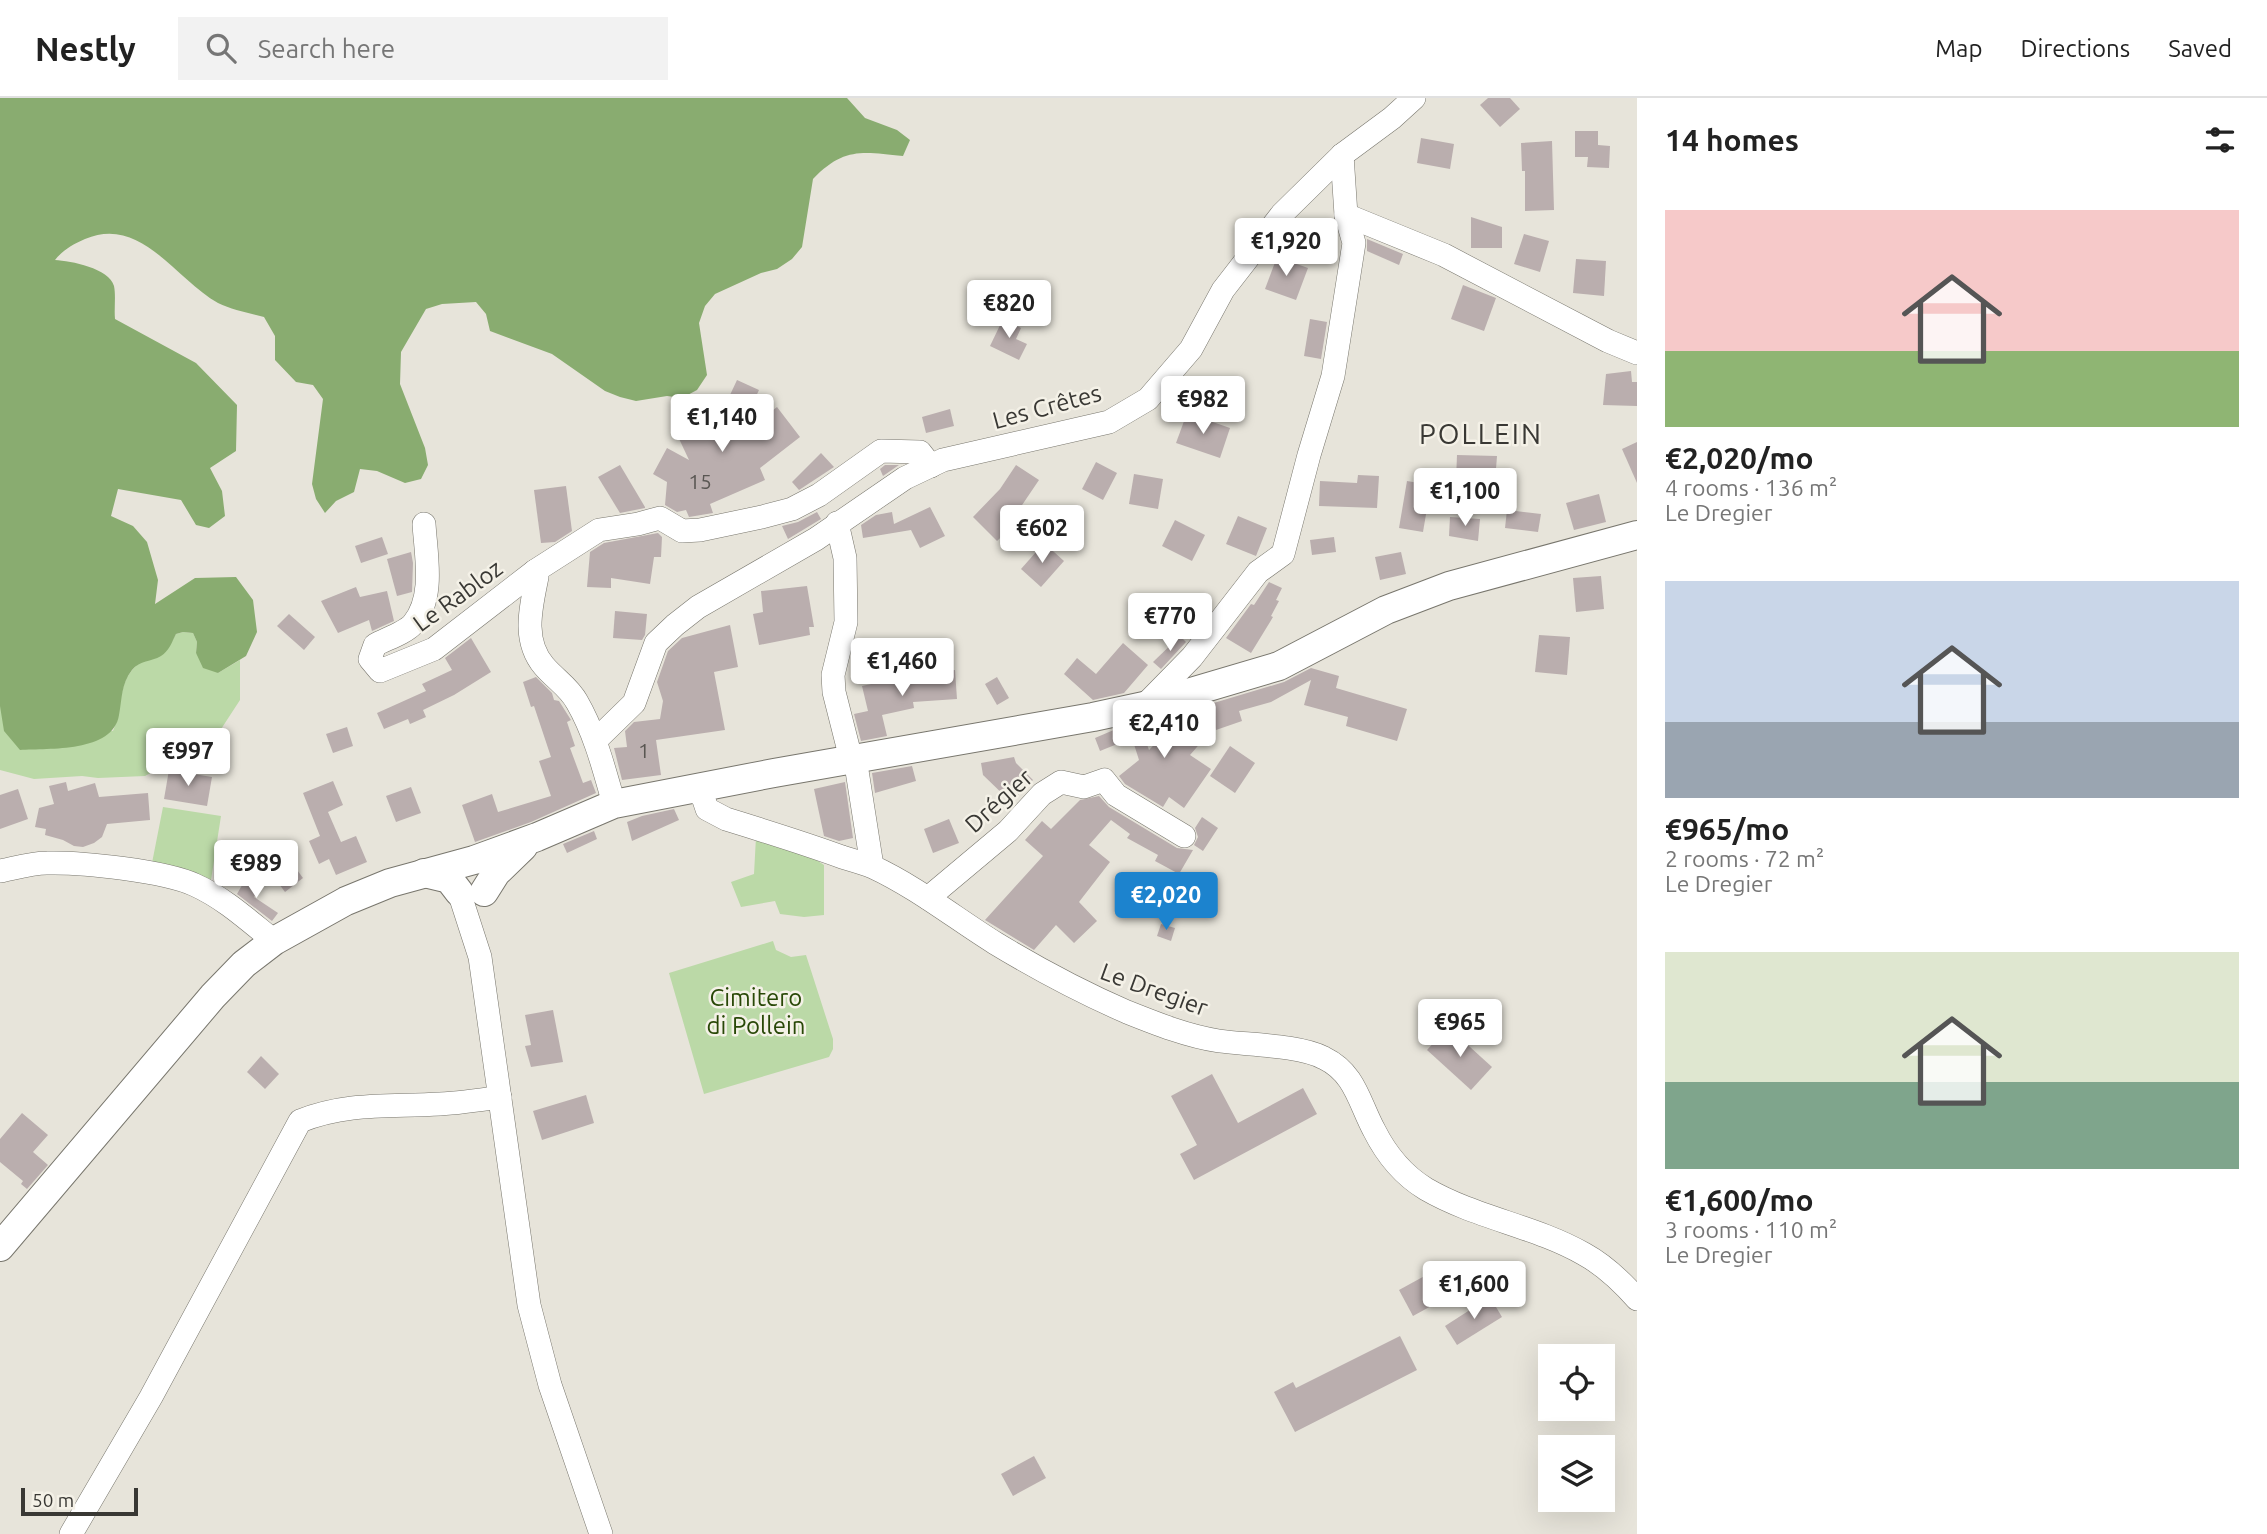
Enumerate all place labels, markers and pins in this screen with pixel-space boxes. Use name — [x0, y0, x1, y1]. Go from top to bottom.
pin: €1,920 — [1229, 218, 1343, 278]
pin: €820 — [968, 280, 1050, 340]
pin: €982 — [1162, 376, 1244, 436]
pin: €1,140 — [665, 394, 779, 454]
pin: €1,100 — [1408, 468, 1522, 528]
pin: €602 — [1001, 505, 1083, 565]
pin: €770 — [1129, 594, 1211, 653]
pin: €1,460 — [845, 638, 959, 698]
pin: €2,410 — [1107, 700, 1221, 760]
pin: €997 — [147, 728, 229, 788]
pin: €989 — [215, 840, 297, 900]
pin: €2,020 — [1109, 872, 1223, 932]
pin: €965 — [1419, 1000, 1501, 1059]
pin: €1,600 — [1417, 1262, 1531, 1321]

